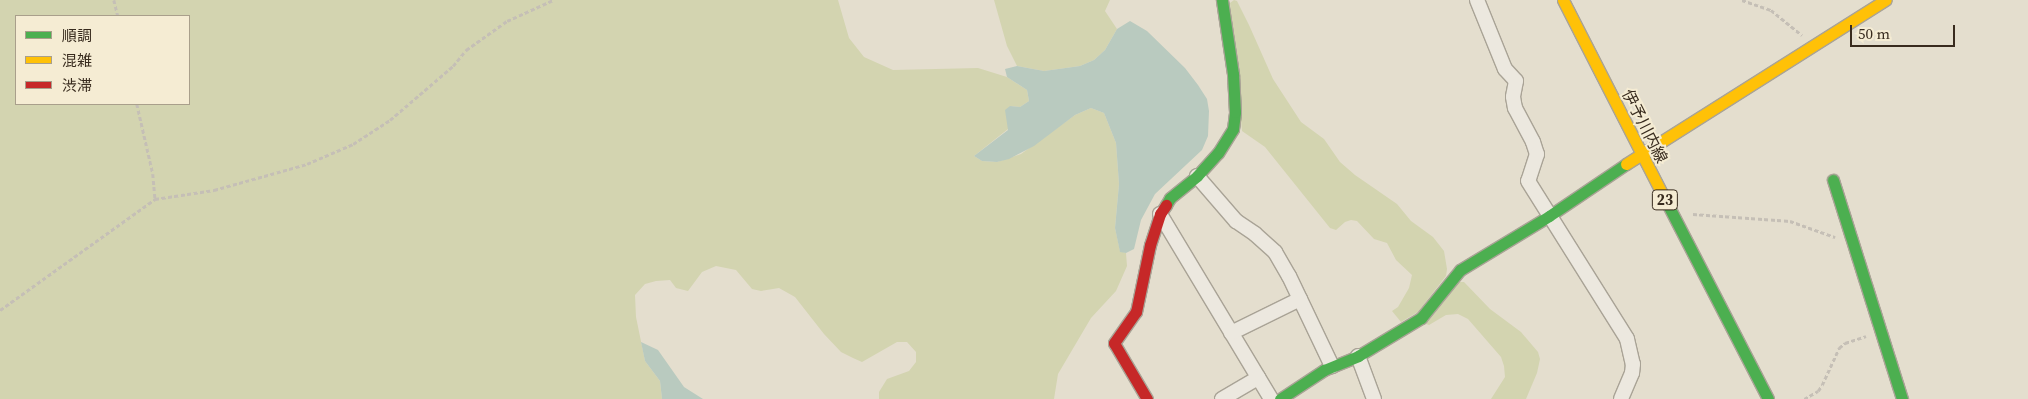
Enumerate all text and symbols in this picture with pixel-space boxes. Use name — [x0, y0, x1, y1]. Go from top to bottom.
legend — [15, 15, 190, 105]
scale bar — [1853, 15, 1958, 47]
text: 50 m — [1858, 23, 1890, 44]
text: 順調 — [62, 25, 92, 46]
text: 混雑 — [62, 50, 92, 71]
text: 渋滞 — [62, 75, 92, 96]
street label: 伊予川内線 — [1618, 86, 1672, 166]
road number: 23 — [1651, 188, 1679, 212]

